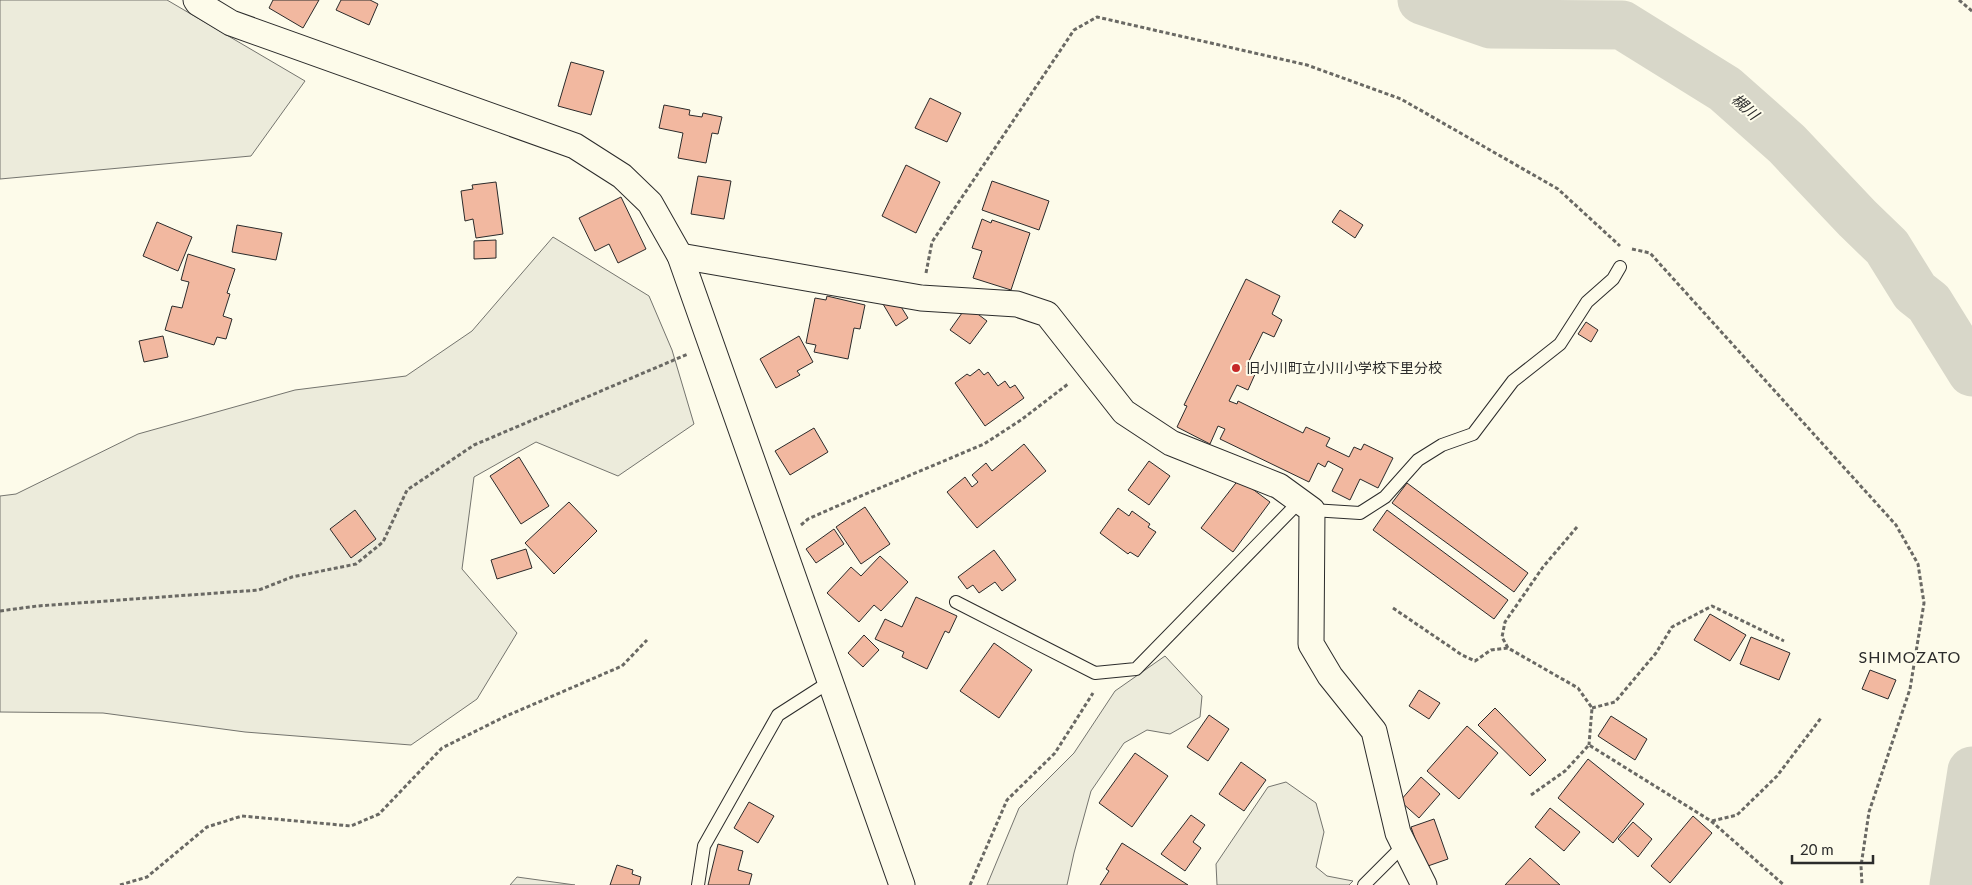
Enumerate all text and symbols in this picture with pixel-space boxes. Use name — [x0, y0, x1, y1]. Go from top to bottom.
water label: 槻川 — [1728, 90, 1764, 124]
place label: 旧小川町立小川小学校下里分校 — [1246, 359, 1442, 376]
marker: 旧小川町立小川小学校下里分校 — [1230, 362, 1242, 374]
district label: SHIMOZATO — [1859, 647, 1961, 666]
scale bar — [1792, 832, 1873, 864]
text: 20 m — [1800, 840, 1834, 858]

